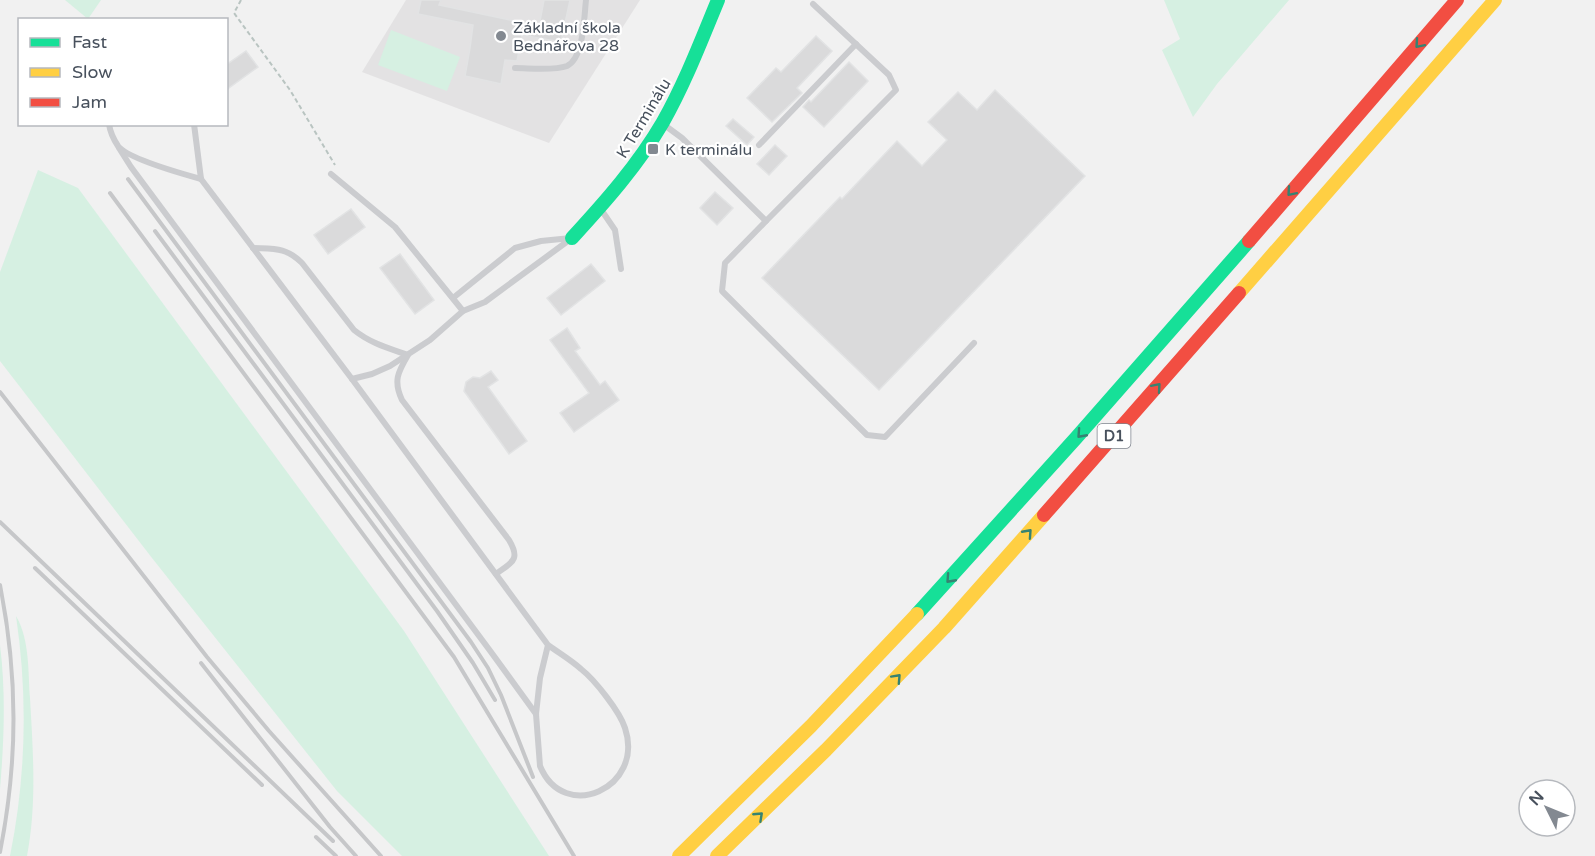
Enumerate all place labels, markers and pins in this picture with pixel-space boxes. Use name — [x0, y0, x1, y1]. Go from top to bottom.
place label: Základní škola Bednářova 28 — [513, 18, 621, 56]
marker: Základní škola Bednářova 28 — [494, 29, 508, 43]
place label: K terminálu — [665, 140, 752, 160]
marker: K terminálu — [646, 142, 660, 156]

